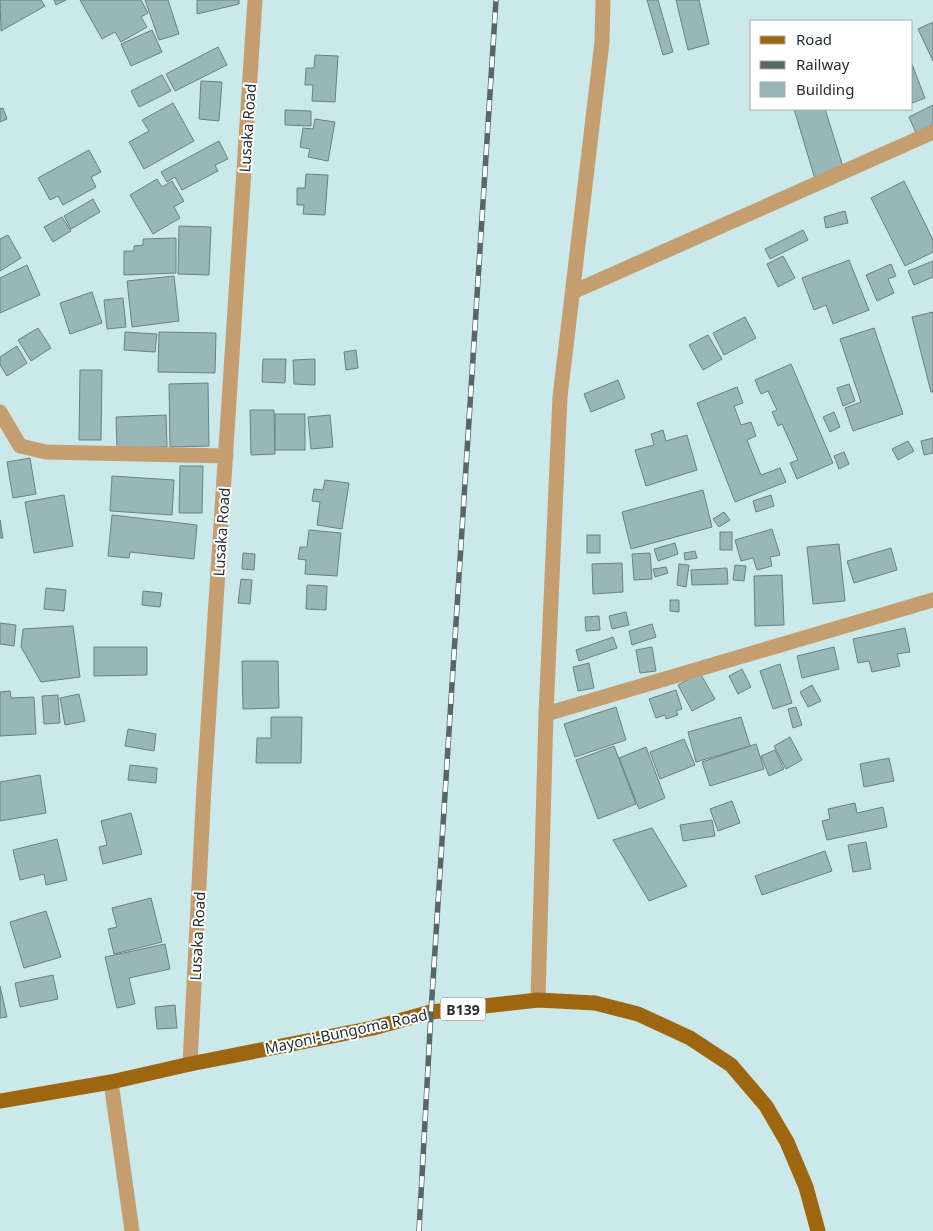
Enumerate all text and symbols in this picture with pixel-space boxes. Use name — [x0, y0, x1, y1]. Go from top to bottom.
legend — [750, 20, 913, 110]
text: Road — [796, 29, 832, 49]
text: Railway — [796, 54, 850, 74]
text: Building — [796, 79, 854, 99]
street label: Lusaka Road — [234, 83, 260, 173]
street label: Lusaka Road — [208, 487, 234, 577]
street label: Lusaka Road — [185, 891, 209, 981]
road number: B139 — [440, 998, 486, 1021]
street label: Mayoni-Bungoma Road — [263, 1004, 429, 1058]

